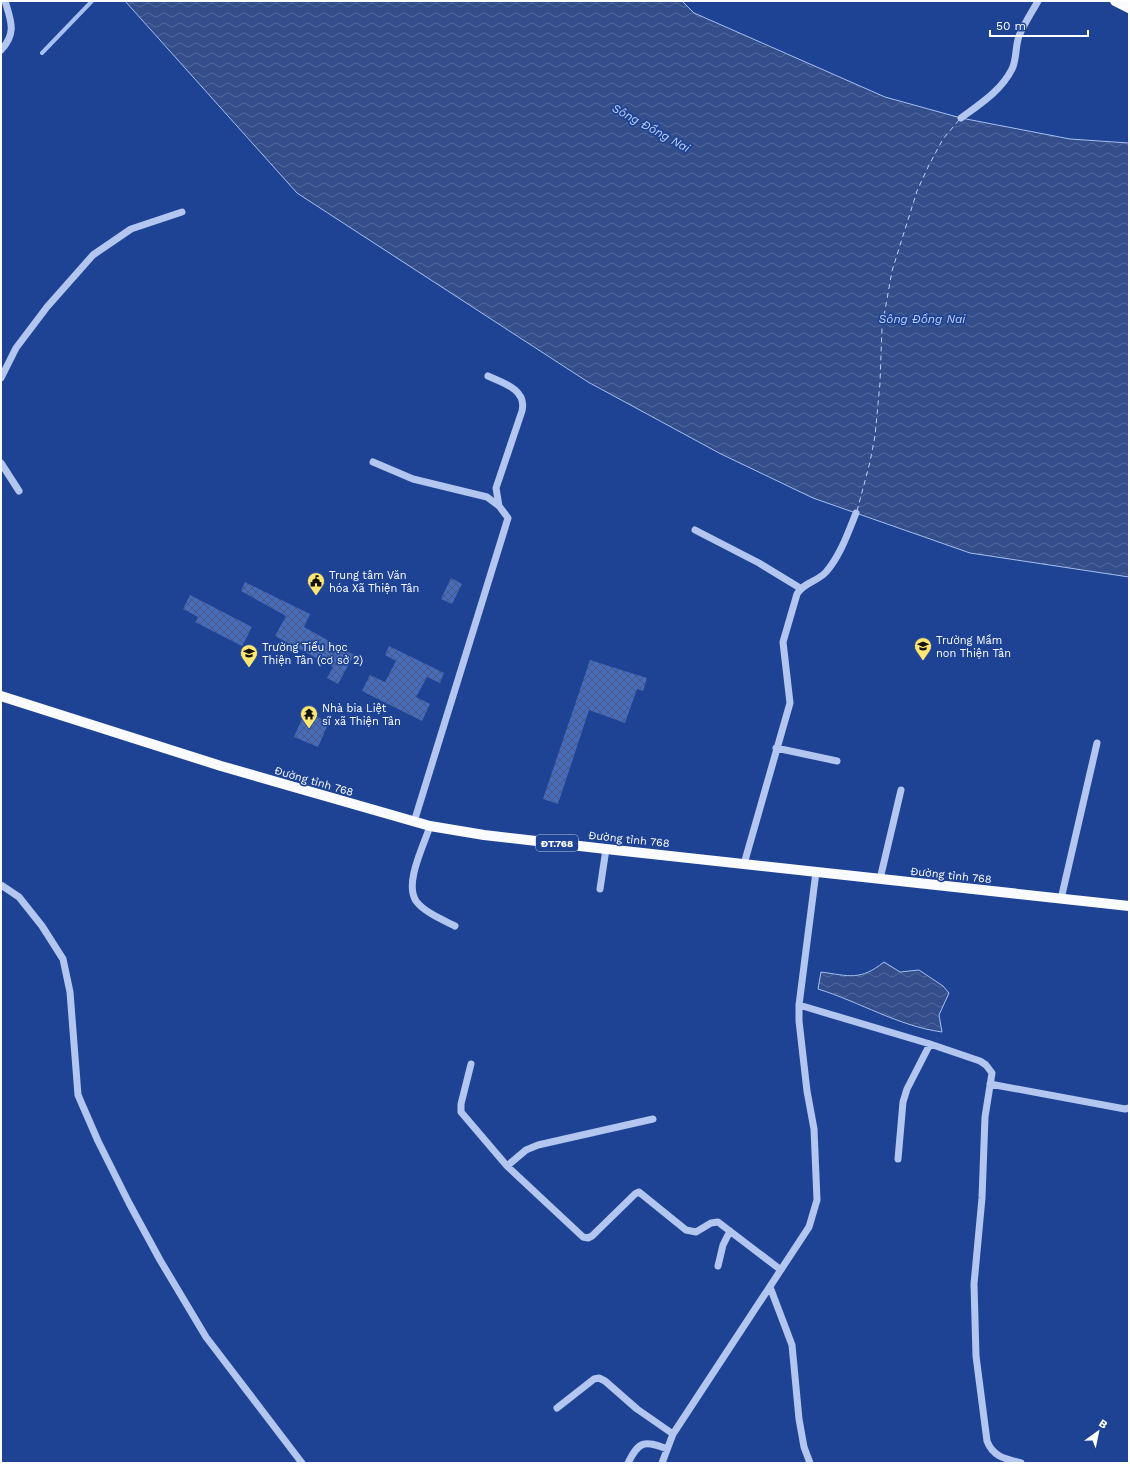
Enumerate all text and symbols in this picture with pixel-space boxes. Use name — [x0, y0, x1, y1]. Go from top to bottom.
scale bar — [990, 12, 1088, 38]
text: 50 m — [996, 19, 1026, 33]
water label: Sông Đồng Nai — [610, 101, 693, 156]
water label: Sông Đồng Nai — [879, 312, 966, 326]
place label: Trung tâm Văn hóa Xã Thiện Tân — [329, 569, 419, 595]
public building icon: Trung tâm Văn hóa Xã Thiện Tân — [306, 571, 326, 596]
place label: Trường Mầm non Thiện Tân — [936, 634, 1011, 660]
school or university icon: Trường Mầm non Thiện Tân — [913, 636, 933, 661]
place label: Trường Tiểu học Thiện Tân (cơ sở 2) — [262, 641, 363, 667]
school or university icon: Trường Tiểu học Thiện Tân (cơ sở 2) — [239, 643, 259, 668]
place label: Nhà bia Liệt sĩ xã Thiện Tân — [322, 702, 401, 728]
temple icon: Nhà bia Liệt sĩ xã Thiện Tân — [299, 704, 319, 729]
street label: Đường tỉnh 768 — [273, 764, 355, 799]
street label: Đường tỉnh 768 — [588, 829, 670, 850]
road number: ĐT.768 — [536, 835, 578, 851]
street label: Đường tỉnh 768 — [910, 865, 992, 886]
north arrow — [1078, 1412, 1118, 1452]
text: B — [1096, 1417, 1110, 1432]

